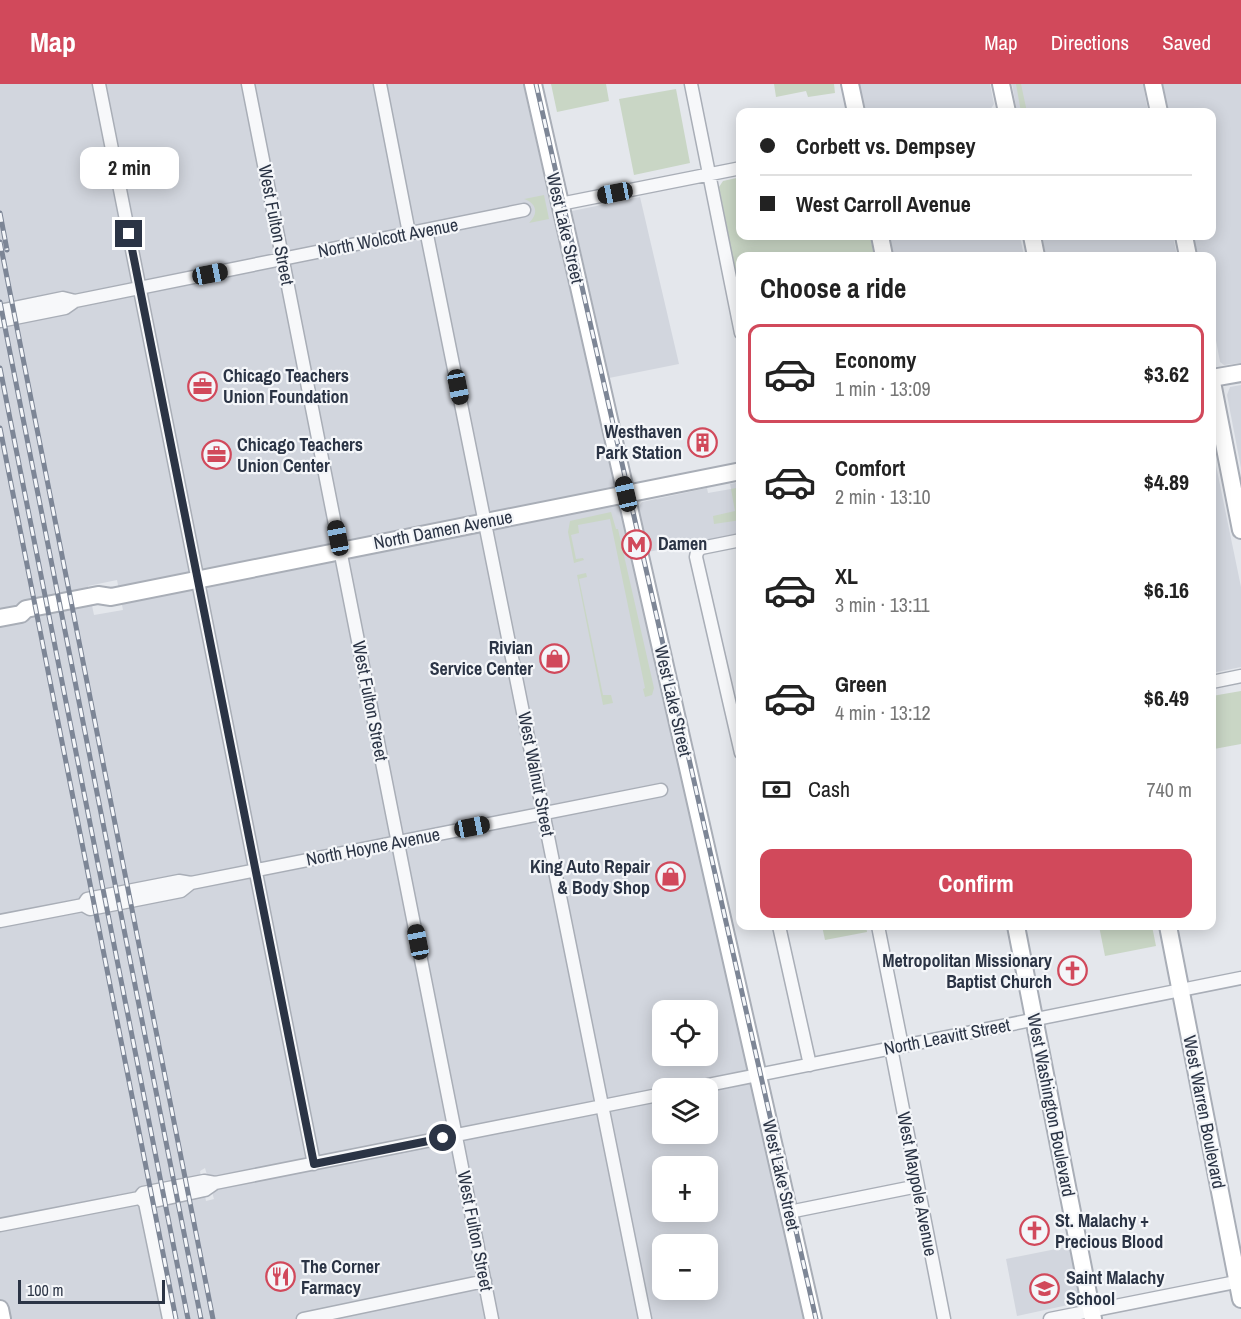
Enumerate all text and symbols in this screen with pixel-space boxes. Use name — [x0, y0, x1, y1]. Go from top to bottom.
text: Map — [30, 23, 76, 61]
text: Map — [984, 28, 1018, 57]
text: Directions — [1051, 28, 1129, 57]
text: Saved — [1162, 28, 1211, 57]
text: Corbett vs. Dempsey — [796, 131, 975, 161]
callout: 2 min — [80, 147, 178, 189]
text: 2 min — [108, 154, 151, 181]
street label: West Fulton Street — [253, 163, 300, 287]
street label: West Lake Street — [541, 170, 590, 286]
car — [596, 181, 634, 205]
text: West Carroll Avenue — [796, 189, 971, 219]
street label: North Wolcott Avenue — [316, 212, 460, 263]
route end — [115, 220, 142, 247]
car — [191, 262, 229, 286]
text: Choose a ride — [760, 270, 906, 306]
text: Economy — [835, 345, 916, 375]
icon: car — [763, 347, 817, 401]
text: $3.62 — [1144, 359, 1189, 389]
place label: Chicago Teachers Union Foundation — [223, 363, 349, 409]
car — [446, 368, 470, 406]
office icon: Chicago Teachers Union Foundation — [186, 370, 218, 402]
text: 1 min · 13:09 — [835, 375, 931, 402]
place label: Westhaven Park Station — [596, 419, 682, 465]
building icon: Westhaven Park Station — [687, 426, 719, 458]
place label: Chicago Teachers Union Center — [237, 432, 363, 478]
office icon: Chicago Teachers Union Center — [200, 439, 232, 471]
text: Comfort — [835, 453, 905, 483]
icon: car — [763, 455, 817, 509]
text: $4.89 — [1144, 467, 1189, 497]
car — [613, 474, 639, 514]
text: 2 min · 13:10 — [835, 483, 931, 510]
street label: North Damen Avenue — [371, 504, 514, 555]
car — [326, 519, 350, 557]
metro station icon: Damen — [621, 528, 653, 560]
place label: Damen — [658, 531, 707, 556]
text: XL — [835, 561, 858, 591]
icon: car — [763, 563, 817, 617]
text: $6.16 — [1144, 575, 1189, 605]
text: 3 min · 13:11 — [835, 591, 930, 618]
place label: Rivian Service Center — [430, 635, 533, 681]
street label: West Fulton Street — [347, 639, 394, 763]
shop icon: Rivian Service Center — [538, 642, 570, 674]
street label: West Lake Street — [649, 643, 698, 759]
text: Green — [835, 669, 887, 699]
icon: car — [763, 671, 817, 725]
text: $6.49 — [1144, 683, 1189, 713]
text: 4 min · 13:12 — [835, 699, 931, 726]
street label: West Walnut Street — [512, 710, 561, 838]
icon: cash — [760, 773, 793, 806]
text: Cash — [808, 774, 850, 804]
text: 740 m — [1146, 776, 1192, 803]
car — [453, 815, 491, 839]
street label: North Hoyne Avenue — [304, 821, 442, 872]
button: Confirm — [760, 849, 1192, 918]
place label: King Auto Repair & Body Shop — [530, 854, 650, 900]
shop icon: King Auto Repair & Body Shop — [655, 861, 687, 893]
car — [406, 923, 430, 961]
place label: Metropolitan Missionary Baptist Church — [882, 948, 1053, 994]
church icon: Metropolitan Missionary Baptist Church — [1057, 955, 1089, 987]
map controls — [652, 1000, 718, 1300]
button: locate — [652, 1000, 718, 1066]
street label: West Washington Boulevard — [1021, 1011, 1082, 1199]
street label: North Leavitt Street — [882, 1012, 1012, 1061]
street label: West Warren Boulevard — [1177, 1033, 1232, 1191]
button: layers — [652, 1078, 718, 1144]
street label: West Maypole Avenue — [891, 1110, 944, 1258]
street label: West Lake Street — [757, 1117, 806, 1233]
route start — [429, 1124, 456, 1151]
button: + — [652, 1156, 718, 1222]
street label: West Fulton Street — [452, 1169, 499, 1293]
place label: St. Malachy + Precious Blood — [1055, 1208, 1163, 1254]
church icon: St. Malachy + Precious Blood — [1018, 1215, 1050, 1247]
button: − — [652, 1234, 718, 1300]
place label: The Corner Farmacy — [301, 1254, 380, 1300]
restaurant icon: The Corner Farmacy — [264, 1261, 296, 1293]
place label: Saint Malachy School — [1066, 1265, 1165, 1311]
school or university icon: Saint Malachy School — [1029, 1272, 1061, 1304]
scale bar — [18, 1277, 165, 1304]
text: 100 m — [27, 1279, 63, 1301]

